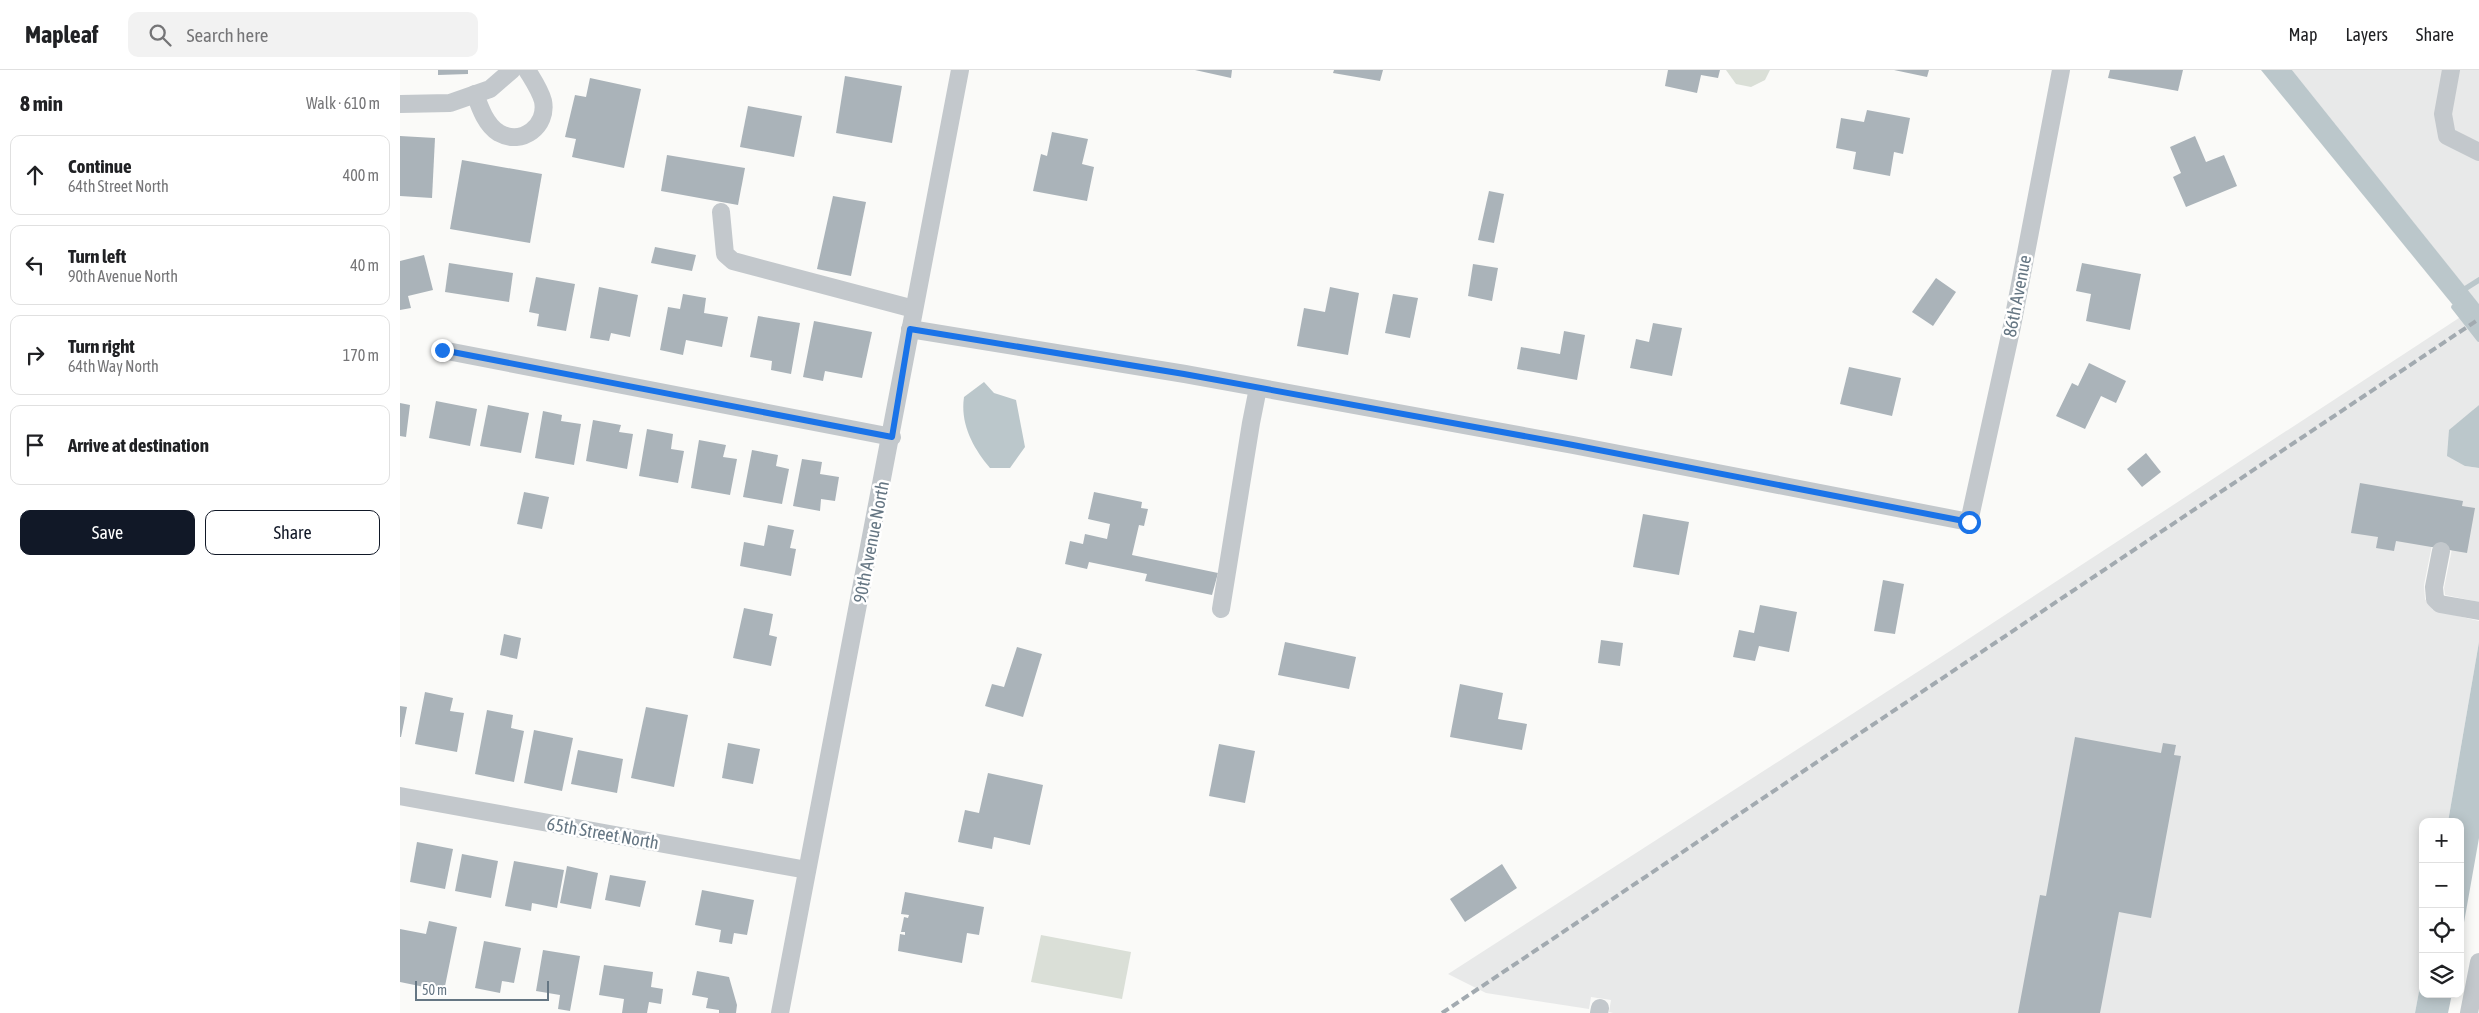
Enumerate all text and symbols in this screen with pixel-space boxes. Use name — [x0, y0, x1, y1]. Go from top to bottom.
search box — [128, 12, 478, 57]
text: Mapleaf — [25, 21, 98, 48]
icon: search — [146, 21, 174, 49]
text: Search here — [186, 24, 268, 46]
text: Map — [2288, 24, 2317, 45]
text: Layers — [2345, 24, 2388, 45]
text: Share — [2416, 24, 2454, 45]
text: 8 min — [20, 91, 63, 115]
text: Walk · 610 m — [306, 94, 380, 112]
text: Continue — [68, 155, 132, 177]
icon: ahead — [21, 161, 49, 189]
text: 400 m — [343, 166, 379, 184]
text: 64th Street North — [68, 177, 169, 195]
text: Turn left — [68, 245, 126, 267]
icon: left — [21, 251, 49, 279]
street label: 86th Avenue — [1999, 253, 2035, 339]
text: 40 m — [350, 256, 379, 274]
text: 90th Avenue North — [68, 267, 178, 285]
text: Turn right — [68, 335, 135, 357]
route end — [431, 339, 454, 362]
icon: right — [21, 341, 49, 369]
text: 170 m — [343, 346, 379, 364]
text: 64th Way North — [68, 357, 159, 375]
icon: arrive — [21, 431, 49, 459]
text: Arrive at destination — [68, 434, 209, 456]
street label: 90th Avenue North — [849, 479, 893, 605]
button: Save — [20, 510, 195, 555]
button: Share — [205, 510, 380, 555]
route start — [1958, 511, 1981, 534]
street label: 65th Street North — [545, 813, 661, 853]
map controls — [2419, 818, 2464, 998]
button: + — [2419, 818, 2464, 863]
button: − — [2419, 863, 2464, 908]
button: locate — [2419, 908, 2464, 953]
button: layers — [2419, 953, 2464, 998]
scale bar — [415, 978, 549, 1001]
text: 50 m — [422, 982, 447, 998]

